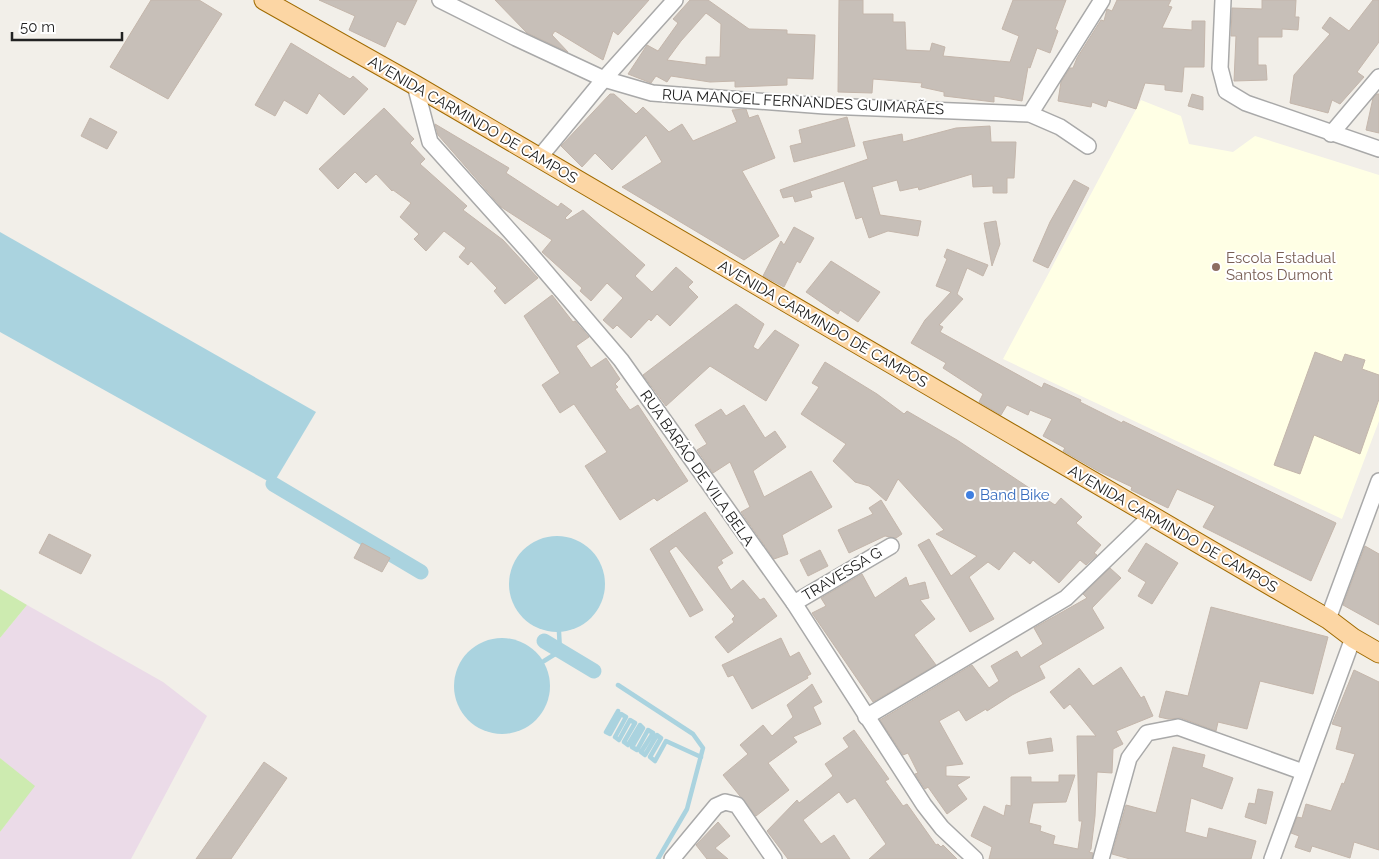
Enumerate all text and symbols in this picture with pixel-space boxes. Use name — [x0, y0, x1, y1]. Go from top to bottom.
scale bar — [12, 10, 122, 42]
text: 50 m — [20, 18, 55, 36]
street label: AVENIDA CARMINDO DE CAMPOS — [365, 52, 581, 188]
street label: RUA MANOEL FERNANDES GUIMARÃES — [661, 86, 945, 118]
place label: Escola Estadual Santos Dumont — [1226, 249, 1336, 284]
street label: AVENIDA CARMINDO DE CAMPOS — [715, 256, 931, 392]
marker: Escola Estadual Santos Dumont — [1210, 261, 1222, 273]
street label: RUA BARÃO DE VILA BELA — [636, 387, 758, 549]
street label: AVENIDA CARMINDO DE CAMPOS — [1065, 461, 1281, 597]
place label: Band Bike — [980, 486, 1050, 504]
marker: Band Bike — [964, 489, 976, 501]
street label: TRAVESSA G — [799, 543, 885, 605]

